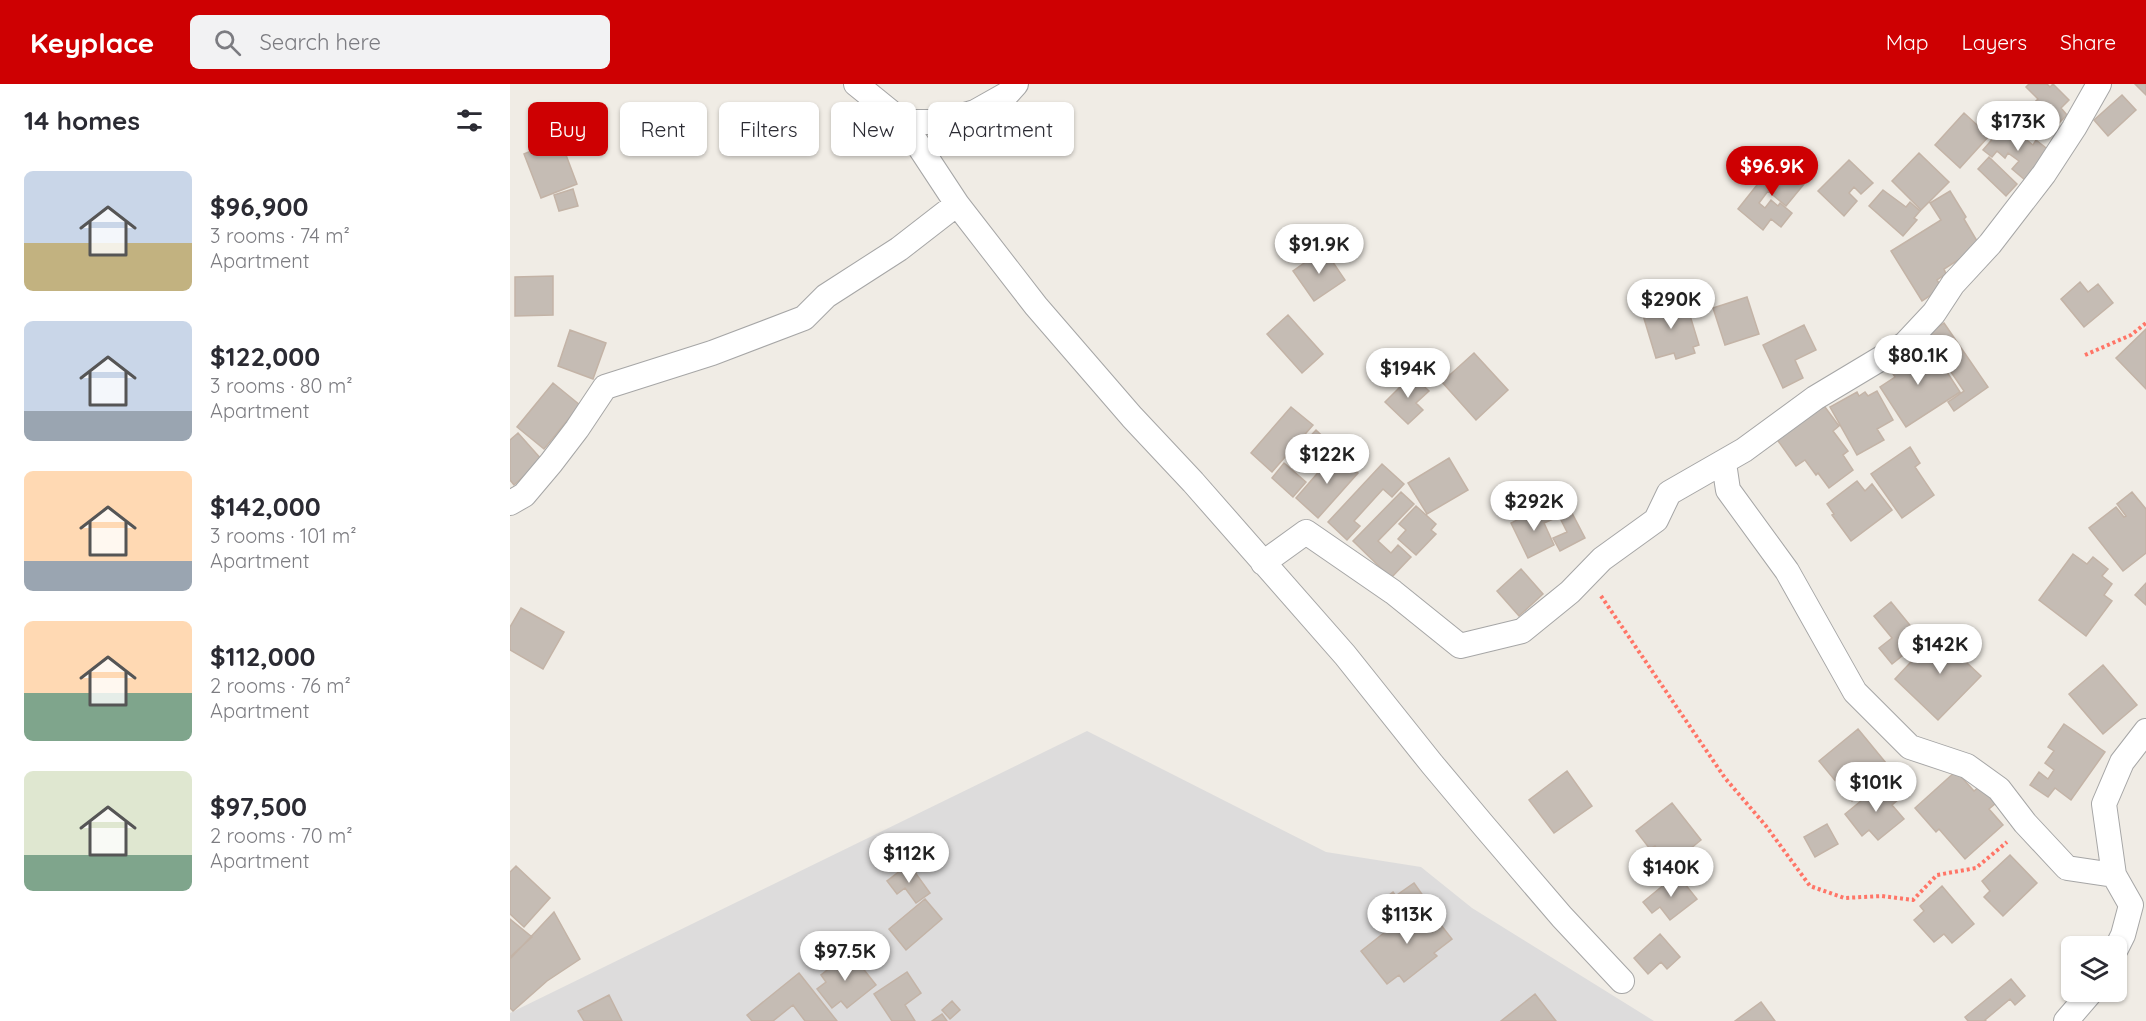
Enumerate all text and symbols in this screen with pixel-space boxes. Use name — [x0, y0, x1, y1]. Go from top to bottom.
search box — [190, 15, 610, 69]
text: Keyplace — [30, 25, 154, 60]
icon: search — [211, 26, 244, 59]
text: Search here — [259, 28, 381, 56]
text: Map — [1886, 29, 1929, 55]
text: Layers — [1962, 29, 2027, 55]
text: Share — [2060, 29, 2116, 55]
pin: $173K — [1976, 101, 2060, 152]
chip: Buy — [528, 102, 608, 156]
chip: Rent — [620, 102, 707, 156]
chip: Filters — [719, 102, 819, 156]
chip: New — [831, 102, 916, 156]
chip: Apartment — [928, 102, 1074, 156]
text: 14 homes — [24, 104, 140, 137]
icon: filters — [453, 104, 486, 137]
text: $173K — [1991, 108, 2045, 133]
pin: $96.9K — [1723, 146, 1821, 197]
text: $96.9K — [1740, 153, 1804, 178]
text: $96,900 — [210, 190, 309, 223]
icon: home — [72, 195, 144, 267]
text: 3 rooms · 74 m² — [210, 223, 350, 248]
pin: $91.9K — [1270, 224, 1368, 275]
text: $91.9K — [1289, 231, 1349, 256]
text: Apartment — [210, 248, 310, 273]
pin: $290K — [1629, 279, 1713, 330]
text: $290K — [1641, 286, 1701, 311]
pin: $80.1K — [1869, 335, 1967, 386]
text: $122,000 — [210, 340, 320, 373]
text: $80.1K — [1888, 342, 1948, 367]
icon: home — [72, 345, 144, 417]
pin: $194K — [1366, 348, 1450, 399]
text: $194K — [1380, 355, 1436, 380]
text: 3 rooms · 80 m² — [210, 373, 353, 398]
text: Apartment — [210, 398, 310, 423]
pin: $122K — [1285, 434, 1369, 485]
text: $122K — [1299, 441, 1355, 466]
pin: $292K — [1492, 481, 1576, 532]
text: $292K — [1504, 488, 1564, 513]
text: $142,000 — [210, 490, 321, 523]
icon: home — [72, 495, 144, 567]
text: 3 rooms · 101 m² — [210, 523, 357, 548]
text: Apartment — [210, 548, 310, 573]
pin: $142K — [1898, 624, 1982, 675]
text: $142K — [1912, 631, 1968, 656]
text: $112,000 — [210, 640, 316, 673]
icon: home — [72, 645, 144, 717]
text: 2 rooms · 76 m² — [210, 673, 351, 698]
text: Apartment — [210, 698, 310, 723]
pin: $101K — [1834, 762, 1918, 813]
text: $101K — [1850, 769, 1902, 794]
text: $97,500 — [210, 790, 307, 823]
icon: home — [72, 795, 144, 867]
text: 2 rooms · 70 m² — [210, 823, 353, 848]
pin: $112K — [867, 833, 951, 884]
text: $112K — [883, 840, 935, 865]
pin: $140K — [1629, 847, 1713, 898]
text: Apartment — [210, 848, 310, 873]
text: $140K — [1643, 854, 1699, 879]
pin: $113K — [1365, 894, 1449, 945]
text: $113K — [1381, 901, 1433, 926]
pin: $97.5K — [796, 931, 894, 982]
map controls — [2061, 936, 2127, 1002]
button: layers — [2061, 936, 2127, 1002]
text: $97.5K — [814, 938, 876, 963]

